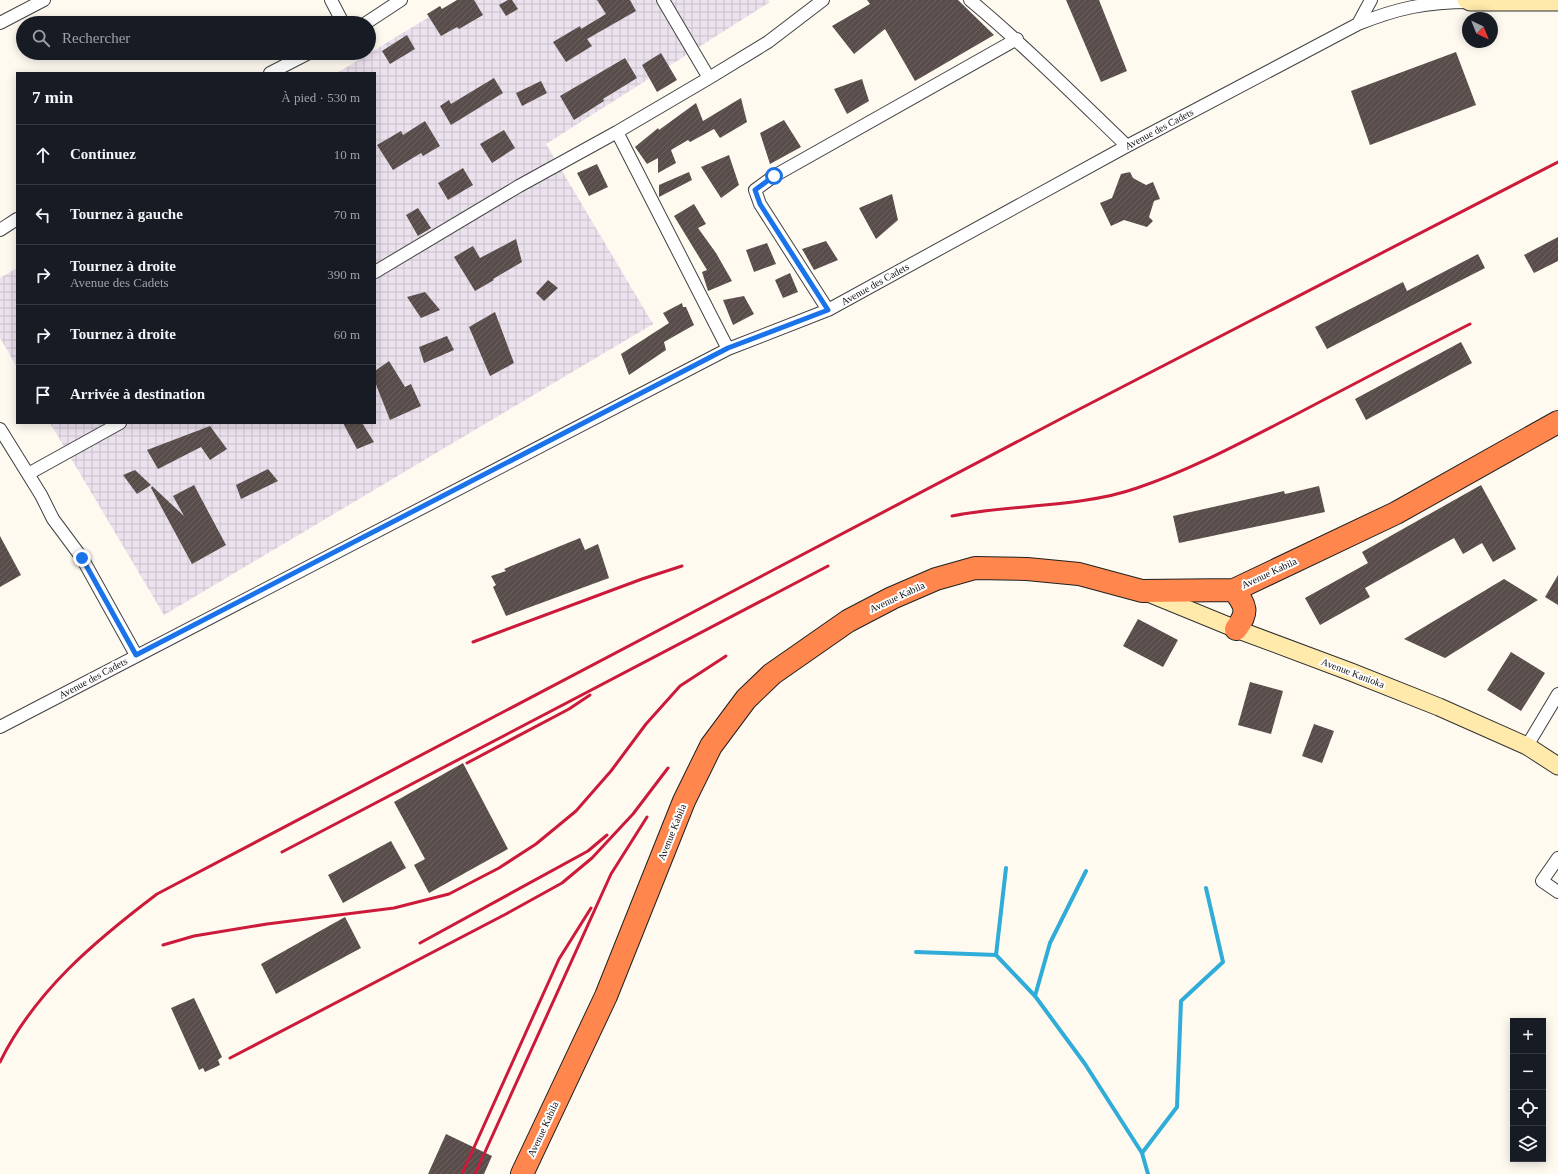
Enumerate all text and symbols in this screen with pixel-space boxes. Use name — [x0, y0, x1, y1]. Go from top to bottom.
north arrow — [1462, 12, 1498, 48]
search box — [16, 16, 376, 60]
icon: search — [30, 27, 52, 49]
text: Rechercher — [62, 30, 130, 46]
text: 7 min — [32, 88, 73, 107]
text: À pied · 530 m — [281, 90, 360, 105]
street label: Avenue des Cadets — [1123, 106, 1195, 152]
icon: ahead — [32, 144, 54, 166]
text: Continuez — [70, 146, 136, 162]
text: 10 m — [334, 147, 360, 162]
route start — [765, 167, 783, 185]
icon: left — [32, 204, 54, 226]
text: Tournez à gauche — [70, 206, 183, 222]
text: 70 m — [334, 207, 360, 222]
text: Tournez à droite — [70, 258, 176, 274]
street label: Avenue des Cadets — [839, 261, 911, 307]
icon: right — [32, 264, 54, 286]
text: 390 m — [327, 267, 360, 282]
text: Avenue des Cadets — [70, 275, 169, 290]
icon: right — [32, 324, 54, 346]
text: Tournez à droite — [70, 326, 176, 342]
text: 60 m — [334, 327, 360, 342]
icon: arrive — [32, 384, 54, 406]
text: Arrivée à destination — [70, 386, 205, 402]
route end — [73, 549, 91, 567]
street label: Avenue Kabila — [1240, 555, 1299, 591]
street label: Avenue Kabila — [868, 579, 927, 615]
street label: Avenue des Cadets — [57, 655, 129, 701]
street label: Avenue Kanioka — [1320, 656, 1387, 690]
street label: Avenue Kabila — [656, 802, 688, 862]
map controls — [1510, 1018, 1546, 1162]
button: + — [1510, 1018, 1546, 1054]
button: − — [1510, 1054, 1546, 1090]
button: locate — [1510, 1090, 1546, 1126]
street label: Avenue Kabila — [525, 1099, 561, 1158]
button: layers — [1510, 1126, 1546, 1162]

